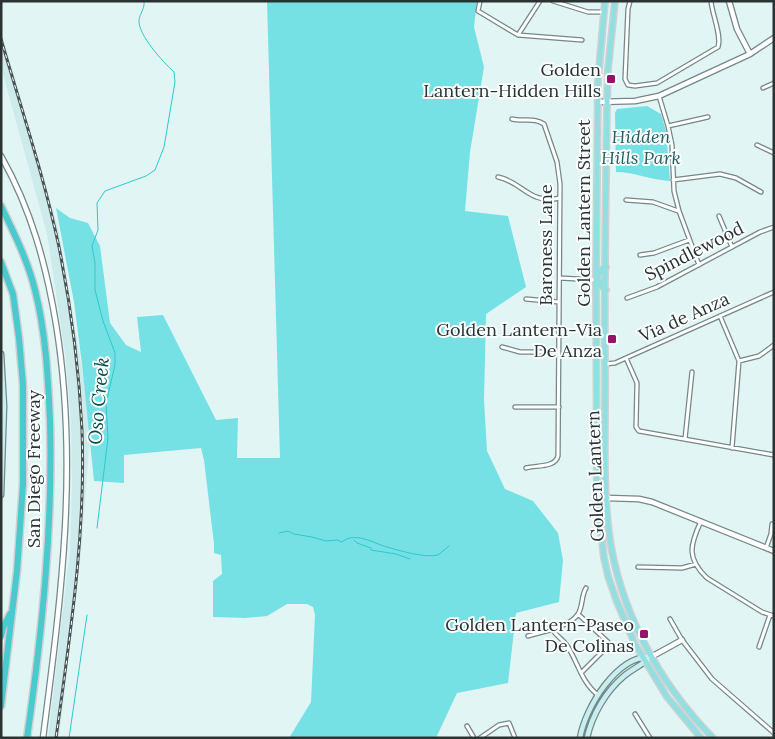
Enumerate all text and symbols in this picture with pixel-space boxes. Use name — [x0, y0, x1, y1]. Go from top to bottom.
place label: Golden Lantern-Hidden Hills — [423, 58, 601, 102]
marker: Golden Lantern-Hidden Hills — [605, 73, 617, 85]
street label: Golden Lantern Street — [572, 119, 595, 307]
park label: Hidden Hills Park — [601, 125, 681, 169]
street label: Baroness Lane — [534, 184, 557, 306]
street label: Spindlewood — [641, 216, 748, 286]
street label: Via de Anza — [634, 287, 733, 348]
place label: Golden Lantern-Via De Anza — [436, 318, 602, 362]
marker: Golden Lantern-Via De Anza — [606, 333, 618, 345]
water label: Oso Creek — [82, 356, 114, 446]
street label: San Diego Freeway — [22, 389, 45, 548]
street label: Golden Lantern — [581, 410, 609, 542]
place label: Golden Lantern-Paseo De Colinas — [445, 613, 634, 657]
marker: Golden Lantern-Paseo De Colinas — [638, 628, 650, 640]

